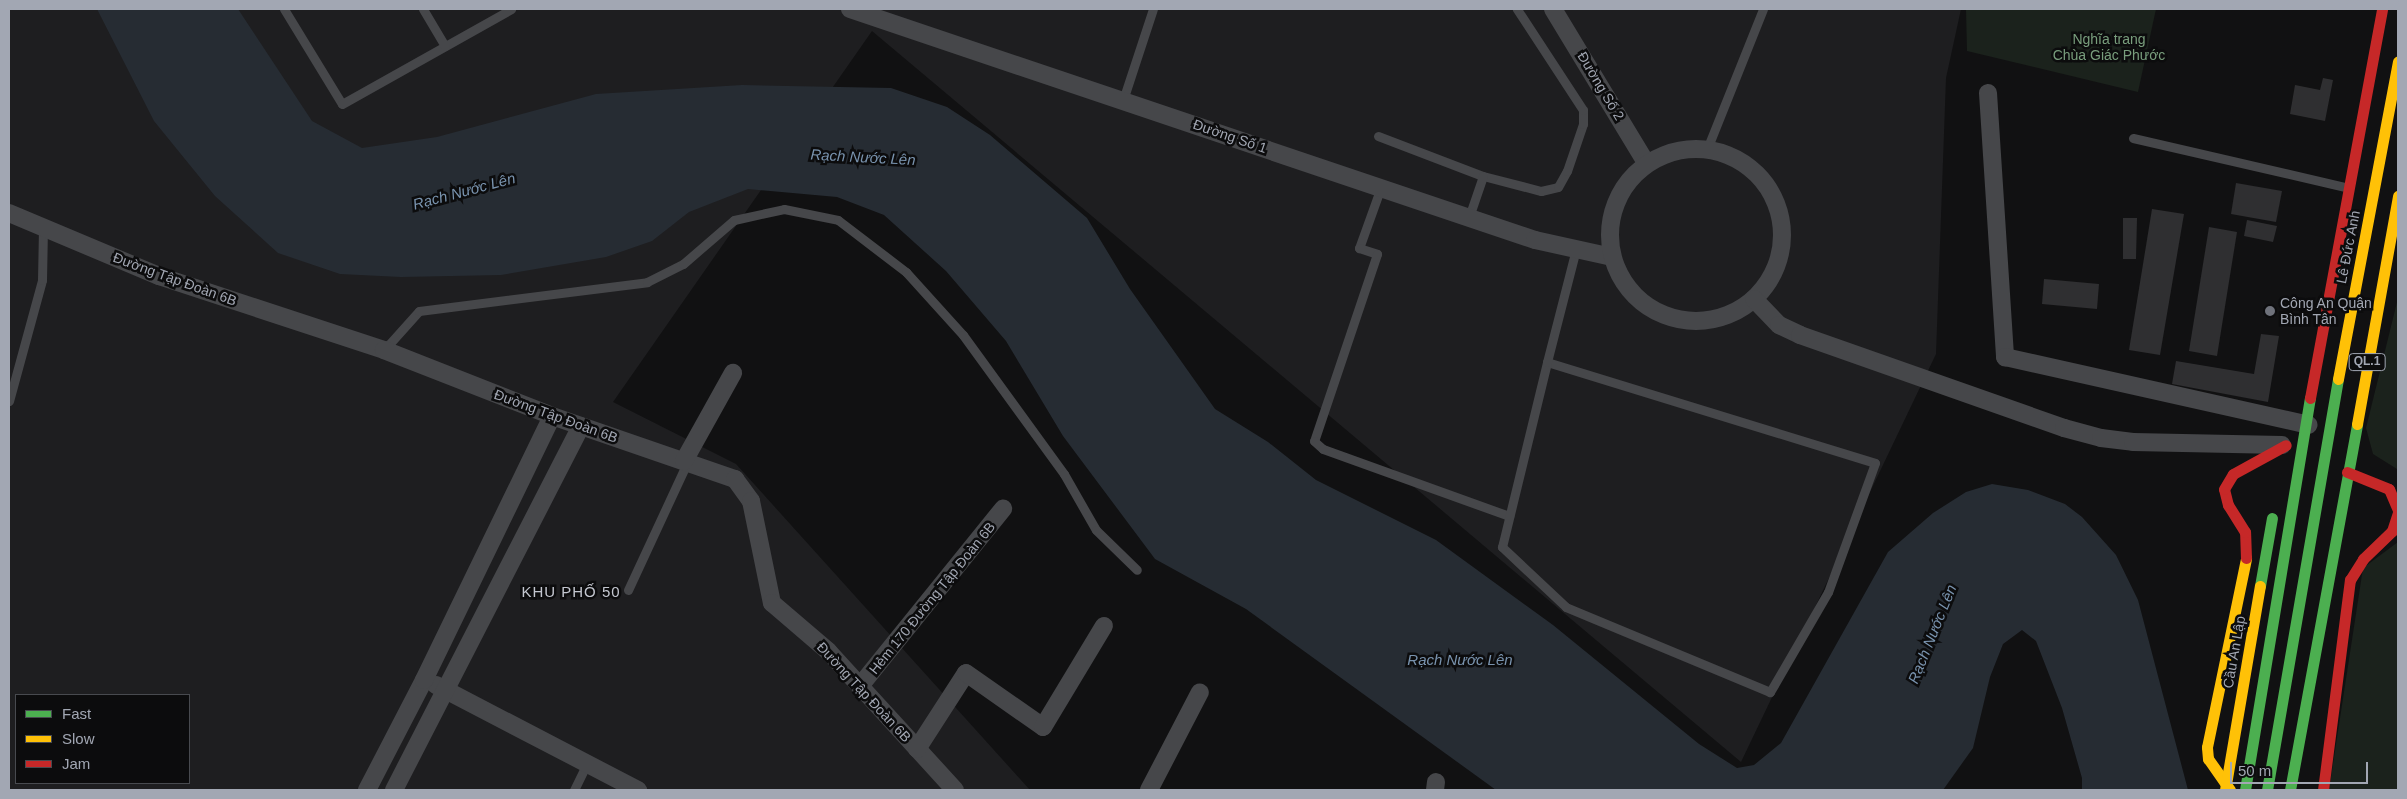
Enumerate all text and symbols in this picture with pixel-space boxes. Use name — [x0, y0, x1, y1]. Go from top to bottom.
park label: Nghĩa trang Chùa Giác Phước — [2053, 31, 2165, 64]
street label: Đường Số 2 — [1574, 49, 1628, 123]
street label: Đường Số 1 — [1191, 116, 1269, 156]
water label: Rạch Nước Lên — [810, 145, 916, 169]
water label: Rạch Nước Lên — [411, 169, 517, 213]
street label: Lê Đức Anh — [2333, 209, 2363, 285]
street label: Đường Tập Đoàn 6B — [111, 249, 239, 309]
place label: Công An Quận Bình Tân — [2280, 295, 2373, 328]
marker: Công An Quận Bình Tân — [2264, 305, 2276, 317]
road number: QL.1 — [2348, 352, 2386, 372]
street label: Đường Tập Đoàn 6B — [492, 386, 620, 446]
street label: Hẻm 170 Đường Tập Đoàn 6B — [865, 518, 999, 678]
water label: Rạch Nước Lên — [1904, 582, 1960, 686]
district label: KHU PHỐ 50 — [520, 583, 622, 601]
street label: Cầu An Lập — [2219, 614, 2249, 690]
street label: Đường Tập Đoàn 6B — [813, 639, 915, 745]
water label: Rạch Nước Lên — [1407, 651, 1513, 669]
legend — [15, 694, 190, 784]
text: Fast — [62, 705, 91, 722]
text: Slow — [62, 730, 95, 747]
scale bar — [2232, 752, 2370, 784]
text: Jam — [62, 755, 90, 772]
text: 50 m — [2238, 762, 2271, 779]

